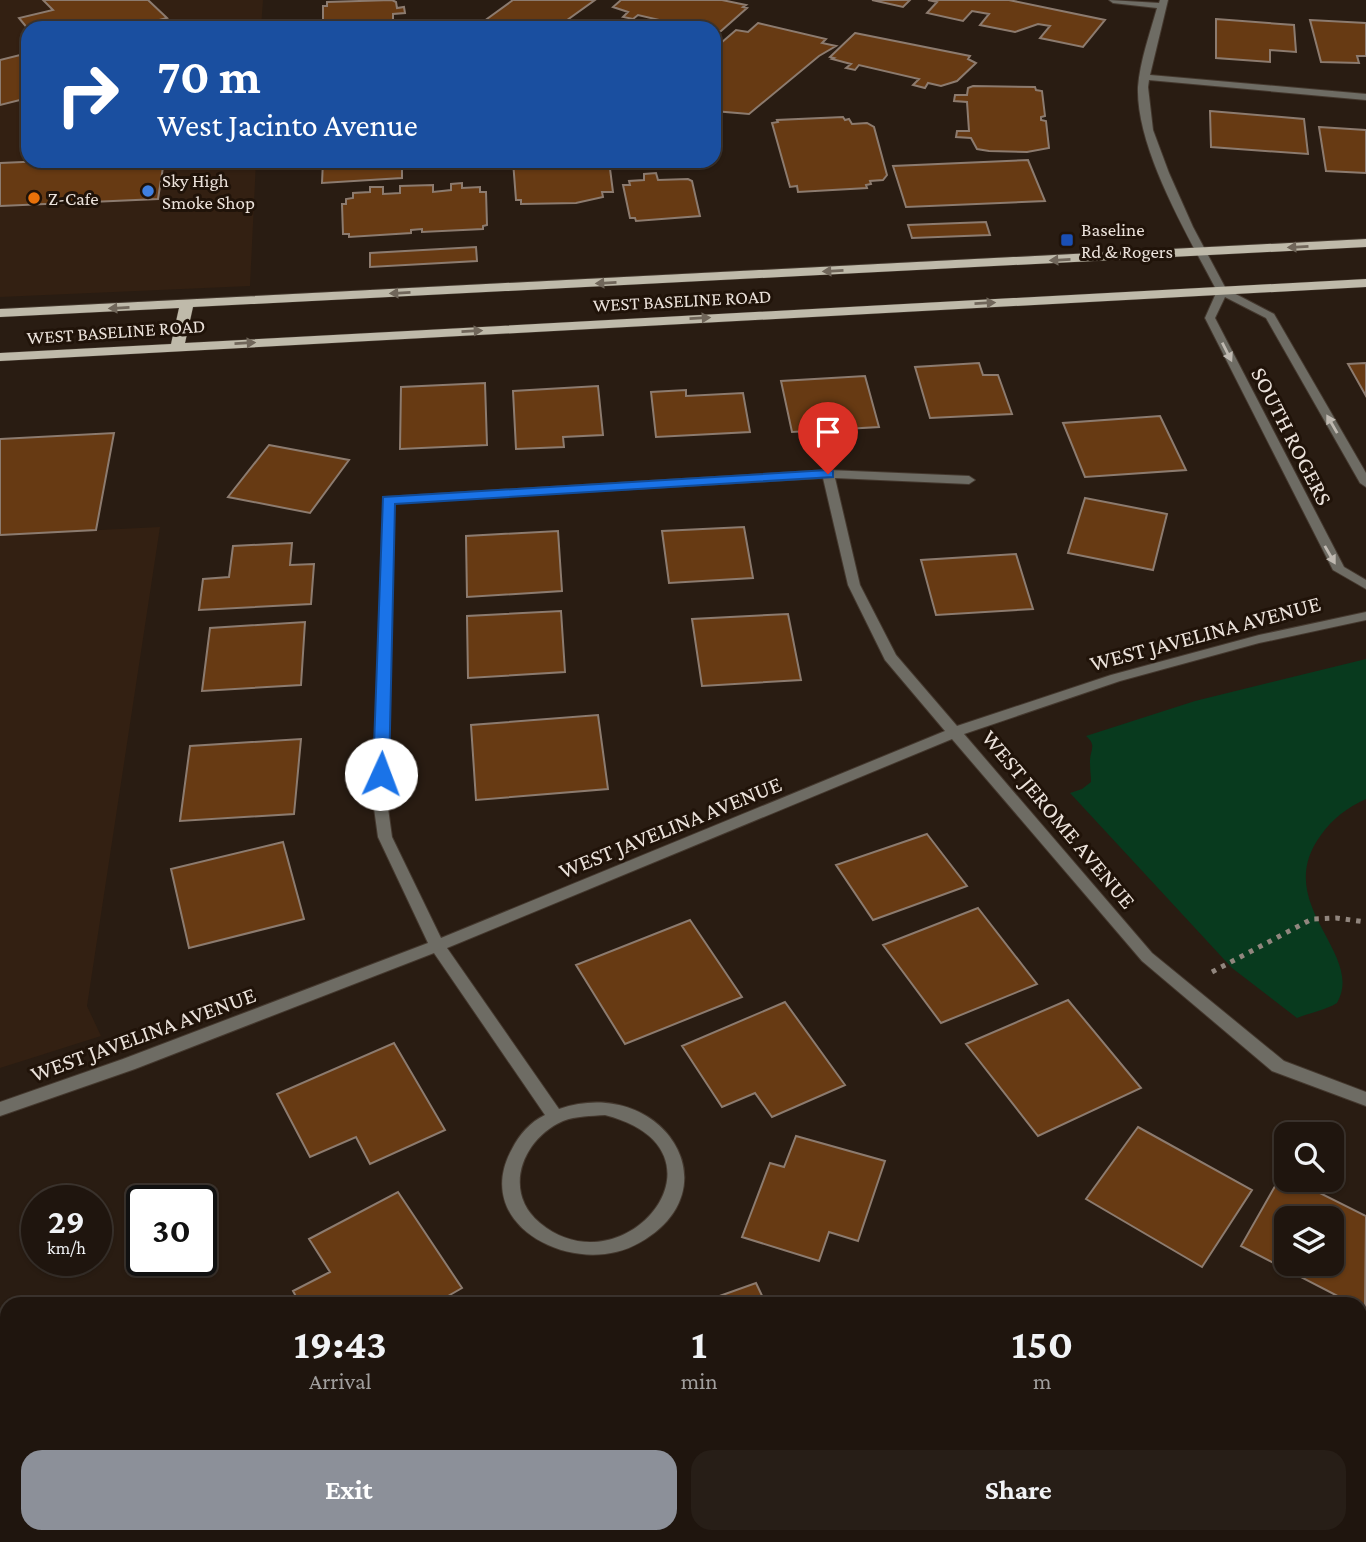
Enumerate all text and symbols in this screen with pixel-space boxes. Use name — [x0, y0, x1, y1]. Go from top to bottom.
icon: right — [42, 49, 133, 140]
text: 70 m — [157, 49, 261, 104]
text: West Jacinto Avenue — [157, 107, 418, 143]
place label: Sky High Smoke Shop — [162, 170, 255, 213]
marker: Sky High Smoke Shop — [140, 183, 156, 199]
place label: Z-Cafe — [48, 188, 99, 209]
marker: Z-Cafe — [26, 190, 42, 206]
place label: Baseline Rd & Rogers — [1081, 219, 1173, 262]
marker: Baseline Rd & Rogers — [1059, 232, 1075, 248]
one-way arrow — [1287, 242, 1309, 253]
one-way arrow — [1049, 254, 1071, 265]
one-way arrow — [822, 266, 844, 277]
one-way arrow — [595, 277, 617, 288]
street label: WEST BASELINE ROAD — [592, 285, 772, 316]
one-way arrow — [389, 288, 411, 299]
one-way arrow — [974, 298, 996, 309]
one-way arrow — [107, 302, 129, 313]
one-way arrow — [689, 313, 711, 324]
street label: WEST BASELINE ROAD — [26, 315, 206, 348]
one-way arrow — [462, 325, 484, 336]
one-way arrow — [234, 337, 256, 348]
one-way arrow — [1222, 342, 1233, 362]
street label: SOUTH ROGERS — [1246, 363, 1338, 509]
pin — [798, 402, 858, 474]
icon: arrive — [809, 413, 847, 451]
one-way arrow — [1326, 414, 1338, 433]
one-way arrow — [1324, 545, 1336, 565]
street label: WEST JAVELINA AVENUE — [1087, 590, 1323, 676]
street label: WEST JEROME AVENUE — [977, 724, 1141, 914]
position arrow — [344, 737, 418, 811]
street label: WEST JAVELINA AVENUE — [555, 770, 785, 884]
street label: WEST JAVELINA AVENUE — [27, 981, 259, 1087]
map controls — [1274, 1122, 1344, 1276]
button: search — [1274, 1122, 1344, 1192]
speed limit sign: 30 — [126, 1185, 217, 1276]
text: 29 — [48, 1202, 85, 1241]
button: layers — [1274, 1206, 1344, 1276]
text: km/h — [47, 1238, 86, 1258]
text: 19:43 — [294, 1320, 387, 1367]
text: 1 — [691, 1320, 707, 1367]
text: 150 — [1011, 1320, 1073, 1367]
text: Arrival — [309, 1368, 372, 1394]
text: min — [681, 1368, 718, 1394]
text: m — [1033, 1368, 1052, 1394]
button: Exit — [21, 1450, 677, 1530]
button: Share — [691, 1450, 1346, 1530]

